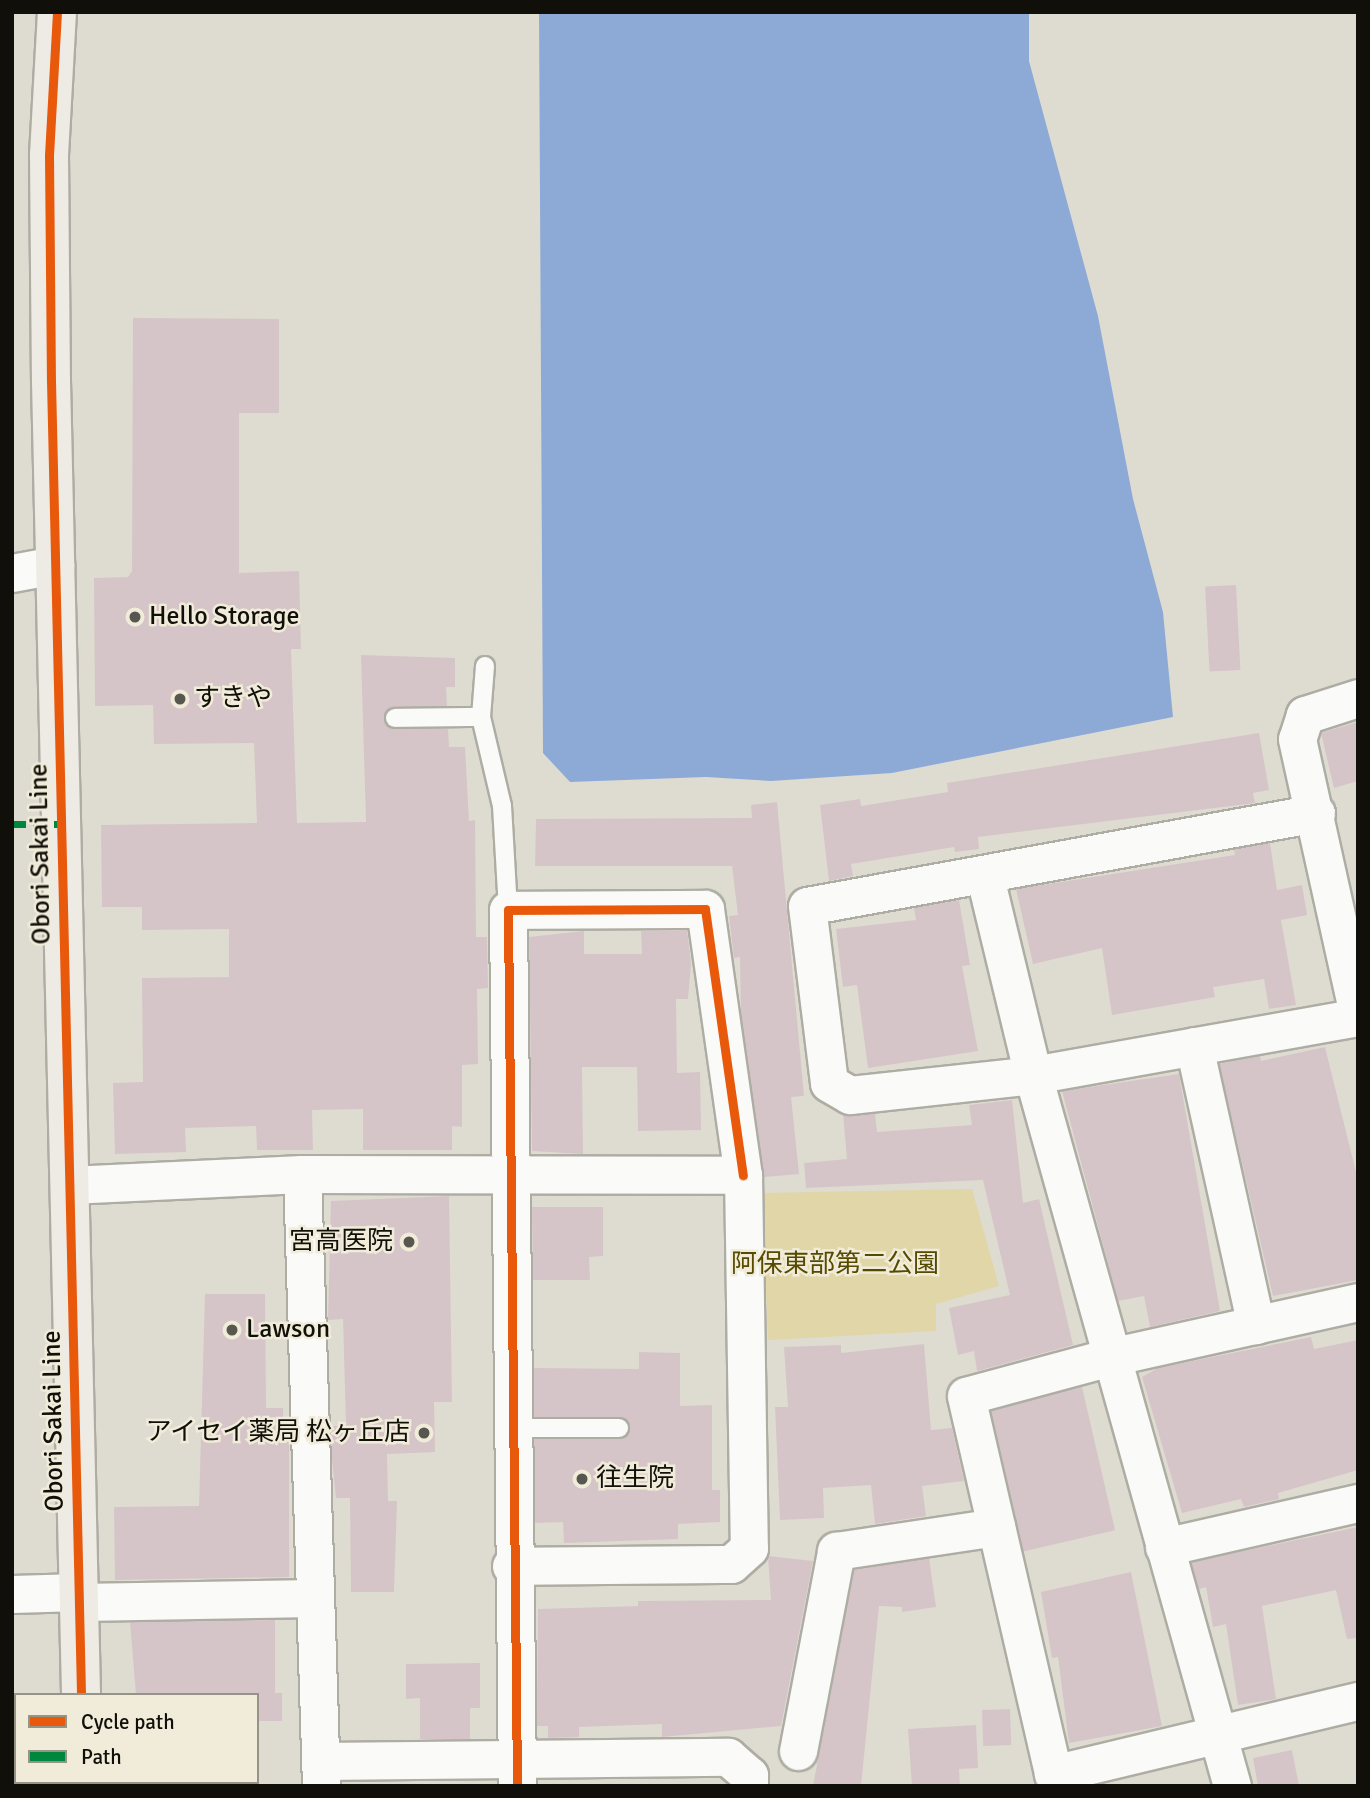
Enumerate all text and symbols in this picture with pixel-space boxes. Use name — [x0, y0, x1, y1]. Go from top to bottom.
place label: Hello Storage — [149, 601, 300, 633]
marker: Hello Storage — [127, 609, 143, 625]
place label: すきや — [194, 683, 272, 715]
marker: すきや — [172, 691, 188, 707]
street label: Obori Sakai Line — [24, 763, 58, 945]
place label: 宮高医院 — [289, 1226, 393, 1258]
marker: 宮高医院 — [399, 1232, 419, 1252]
park label: 阿保東部第二公園 — [731, 1249, 939, 1281]
place label: Lawson — [246, 1314, 330, 1346]
marker: Lawson — [224, 1322, 240, 1338]
street label: Obori Sakai Line — [37, 1330, 71, 1512]
place label: アイセイ薬局 松ヶ丘店 — [144, 1417, 410, 1449]
marker: アイセイ薬局 松ヶ丘店 — [416, 1425, 432, 1441]
place label: 往生院 — [596, 1463, 674, 1495]
marker: 往生院 — [574, 1471, 590, 1487]
legend — [14, 1693, 259, 1784]
text: Cycle path — [81, 1709, 175, 1735]
text: Path — [81, 1744, 122, 1770]

